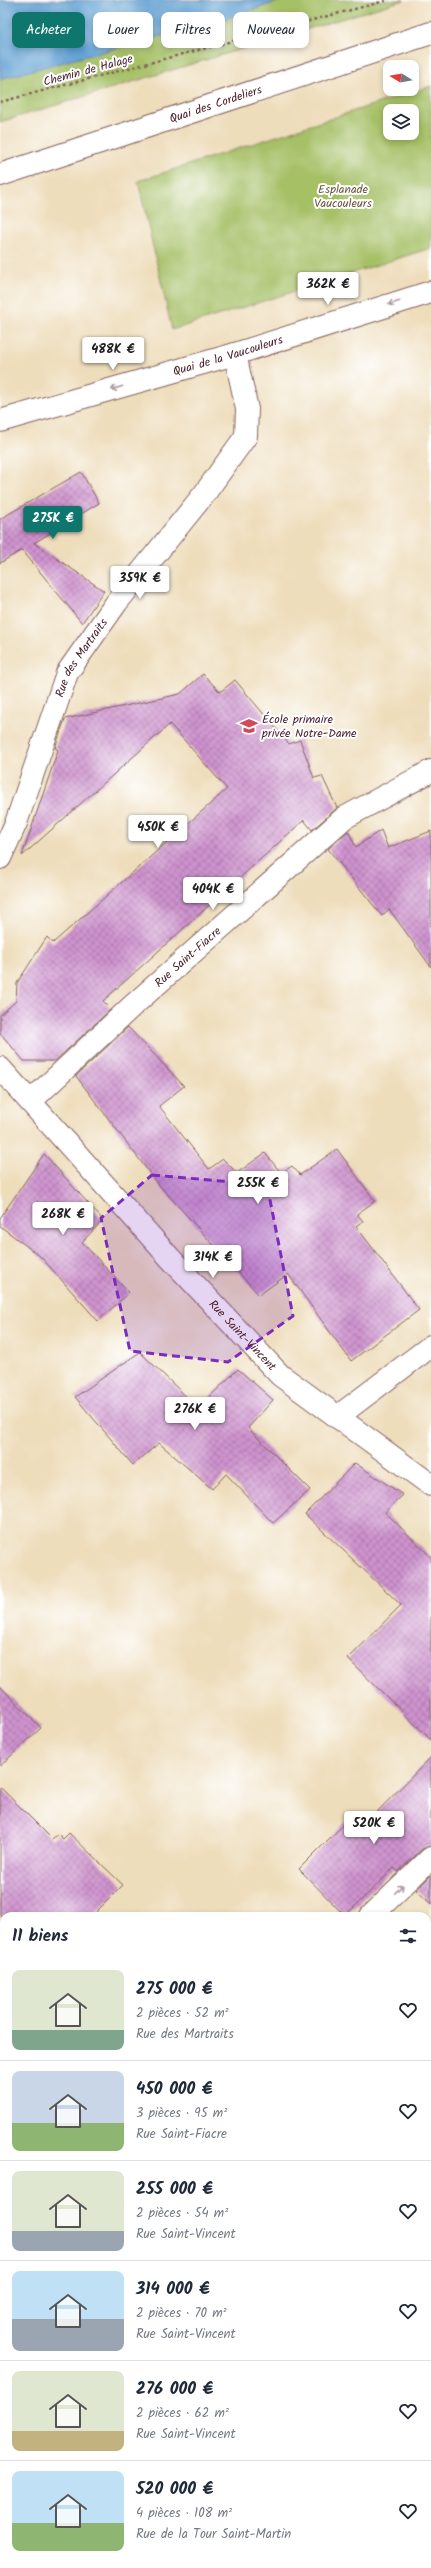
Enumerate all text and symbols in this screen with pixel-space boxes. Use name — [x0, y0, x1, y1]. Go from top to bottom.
chip: Acheter — [12, 12, 85, 48]
chip: Louer — [93, 12, 153, 48]
chip: Filtres — [161, 12, 225, 48]
chip: Nouveau — [233, 12, 309, 48]
street label: Chemin de Halage — [41, 49, 136, 92]
north arrow — [383, 60, 419, 96]
map controls — [383, 60, 419, 140]
street label: Quai des Cordeliers — [167, 80, 265, 129]
button: layers — [383, 104, 419, 140]
park label: Esplanade Vaucouleurs — [314, 180, 372, 213]
pin: 362K € — [295, 272, 361, 306]
text: 362K € — [307, 274, 349, 295]
one-way arrow — [387, 300, 400, 307]
street label: Quai de la Vaucouleurs — [171, 330, 285, 381]
pin: 488K € — [80, 337, 146, 371]
text: 488K € — [91, 339, 135, 360]
one-way arrow — [110, 385, 123, 392]
pin: 275K € — [20, 506, 86, 540]
text: 275K € — [32, 508, 74, 529]
pin: 359K € — [107, 566, 173, 600]
text: 359K € — [119, 568, 161, 589]
street label: Rue des Martraits — [50, 614, 113, 700]
place label: École primaire privée Notre-Dame — [261, 710, 357, 743]
school or university icon: École primaire privée Notre-Dame — [239, 716, 259, 736]
pin: 450K € — [125, 815, 191, 849]
text: 450K € — [137, 817, 179, 838]
pin: 404K € — [180, 877, 246, 911]
text: 404K € — [192, 879, 234, 900]
street label: Rue Saint-Fiacre — [150, 922, 226, 992]
pin: 255K € — [225, 1171, 291, 1205]
text: 255K € — [237, 1173, 279, 1194]
pin: 268K € — [30, 1202, 96, 1236]
text: 268K € — [41, 1204, 85, 1225]
pin: 314K € — [180, 1245, 246, 1279]
text: 314K € — [193, 1247, 233, 1268]
street label: Rue Saint-Vincent — [204, 1296, 281, 1376]
pin: 276K € — [162, 1397, 228, 1431]
text: 276K € — [174, 1399, 216, 1420]
pin: 520K € — [341, 1811, 407, 1845]
text: 520K € — [353, 1813, 395, 1834]
one-way arrow — [394, 1884, 404, 1894]
text: 11 biens — [12, 1923, 69, 1950]
icon: filters — [397, 1925, 419, 1947]
text: 275 000 € — [136, 1976, 213, 2003]
icon: home — [44, 1986, 92, 2034]
icon: heart — [397, 1999, 419, 2021]
text: 2 pièces · 52 m² — [136, 2003, 229, 2024]
text: Rue des Martraits — [136, 2024, 234, 2045]
text: 450 000 € — [136, 2076, 213, 2103]
icon: home — [44, 2087, 92, 2135]
icon: heart — [397, 2100, 419, 2122]
text: 3 pièces · 95 m² — [136, 2103, 227, 2124]
text: Rue Saint-Fiacre — [136, 2124, 227, 2145]
text: 255 000 € — [136, 2176, 213, 2203]
icon: home — [44, 2187, 92, 2235]
icon: heart — [397, 2200, 419, 2222]
text: 2 pièces · 54 m² — [136, 2203, 228, 2224]
text: Rue Saint-Vincent — [136, 2224, 235, 2245]
text: 314 000 € — [136, 2276, 210, 2303]
icon: home — [44, 2287, 92, 2335]
icon: heart — [397, 2300, 419, 2322]
text: 2 pièces · 70 m² — [136, 2303, 227, 2324]
text: Rue Saint-Vincent — [136, 2324, 235, 2345]
text: 276 000 € — [136, 2376, 213, 2403]
icon: home — [44, 2387, 92, 2435]
icon: heart — [397, 2400, 419, 2422]
text: 2 pièces · 62 m² — [136, 2403, 229, 2424]
text: Rue Saint-Vincent — [136, 2424, 235, 2445]
text: 520 000 € — [136, 2476, 213, 2503]
icon: home — [44, 2487, 92, 2535]
icon: heart — [397, 2500, 419, 2522]
text: 4 pièces · 108 m² — [136, 2503, 232, 2524]
text: Rue de la Tour Saint-Martin — [136, 2524, 291, 2545]

